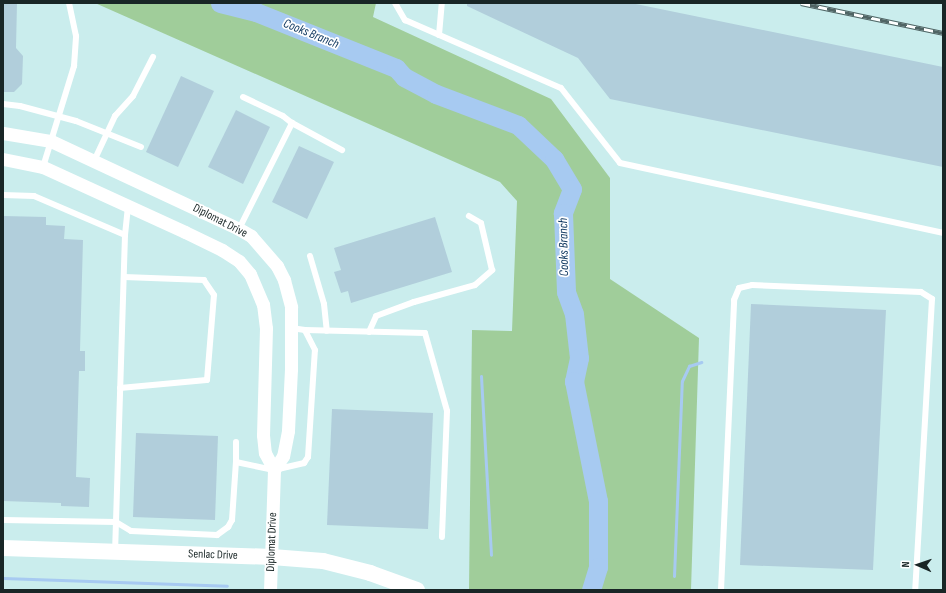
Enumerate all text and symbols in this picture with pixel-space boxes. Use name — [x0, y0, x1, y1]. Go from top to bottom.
water label: Cooks Branch — [281, 16, 341, 52]
street label: Diplomat Drive — [190, 201, 250, 241]
water label: Cooks Branch — [556, 218, 572, 276]
street label: Diplomat Drive — [264, 512, 280, 572]
north arrow — [898, 545, 938, 585]
street label: Senlac Drive — [188, 547, 238, 563]
text: N — [899, 561, 912, 568]

